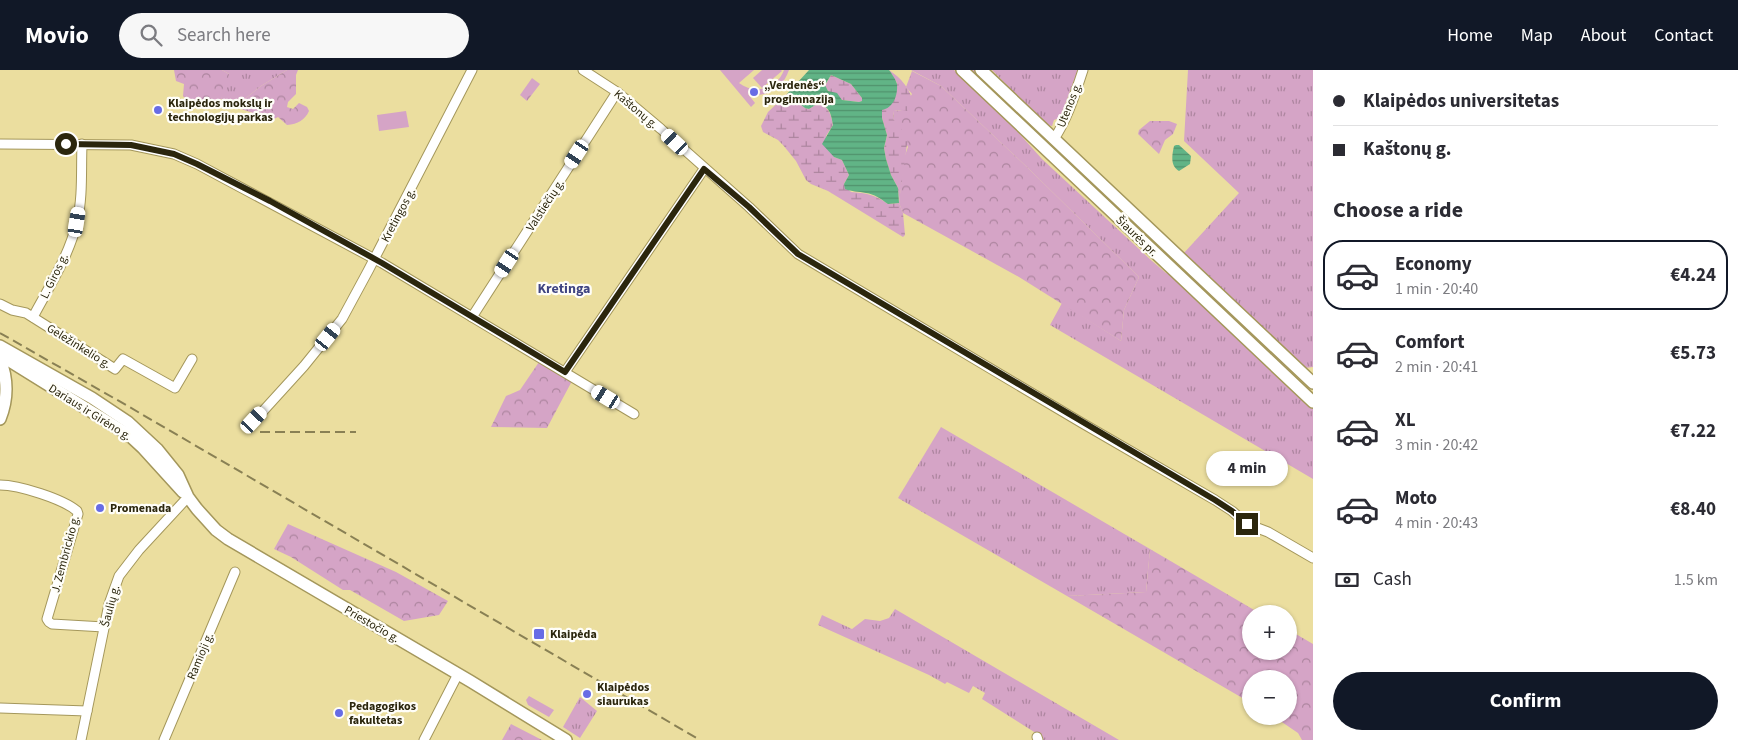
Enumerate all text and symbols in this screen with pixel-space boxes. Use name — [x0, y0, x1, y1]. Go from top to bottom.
search box — [119, 13, 469, 58]
text: Movio — [25, 18, 89, 53]
icon: search — [137, 21, 165, 49]
text: Search here — [177, 22, 271, 49]
text: Home — [1447, 23, 1493, 48]
text: Map — [1521, 23, 1553, 48]
text: About — [1581, 23, 1626, 48]
text: Contact — [1654, 23, 1713, 48]
place label: „Verdenės“ progimnazija — [764, 77, 834, 108]
street label: Utenos g. — [1053, 80, 1086, 130]
street label: Kaštonų g. — [610, 86, 661, 133]
marker: „Verdenės“ progimnazija — [748, 86, 760, 98]
text: Klaipėdos universitetas — [1363, 88, 1559, 115]
place label: Klaipėdos mokslų ir technologijų parkas — [168, 95, 273, 126]
marker: Klaipėdos mokslų ir technologijų parkas — [152, 104, 164, 116]
car — [658, 126, 691, 158]
route start — [55, 133, 77, 155]
text: Kaštonų g. — [1363, 136, 1452, 163]
car — [562, 137, 591, 171]
street label: Valstiečių g. — [522, 176, 569, 235]
street label: Kretingos g. — [377, 185, 420, 245]
text: Choose a ride — [1333, 194, 1463, 226]
car — [67, 206, 86, 238]
street label: Šiaurės pr. — [1112, 212, 1161, 261]
car — [492, 246, 521, 280]
street label: L. Giros g. — [36, 251, 73, 302]
text: Economy — [1395, 251, 1472, 278]
icon: car — [1335, 253, 1380, 298]
text: €4.24 — [1670, 262, 1716, 289]
text: 1 min · 20:40 — [1395, 278, 1478, 300]
district label: Kretinga — [538, 279, 590, 299]
street label: Geležinkelio g. — [43, 320, 114, 373]
car — [312, 321, 343, 353]
text: Comfort — [1395, 329, 1465, 356]
icon: car — [1335, 331, 1380, 376]
text: €5.73 — [1670, 340, 1716, 367]
text: 2 min · 20:41 — [1395, 356, 1478, 378]
street label: Dariaus ir Girėno g. — [45, 380, 134, 445]
car — [589, 383, 622, 411]
car — [238, 404, 269, 436]
text: XL — [1395, 407, 1416, 434]
icon: car — [1335, 409, 1380, 454]
text: €7.22 — [1670, 418, 1716, 445]
text: 3 min · 20:42 — [1395, 434, 1478, 456]
callout: 4 min — [1206, 452, 1288, 486]
text: 4 min — [1228, 457, 1266, 479]
text: Moto — [1395, 485, 1437, 512]
icon: car — [1335, 487, 1380, 532]
text: €8.40 — [1670, 496, 1716, 523]
place label: Promenada — [110, 500, 171, 517]
marker: Promenada — [94, 502, 106, 514]
text: 4 min · 20:43 — [1395, 512, 1478, 534]
route end — [1236, 513, 1258, 535]
street label: J. Zembrickio g. — [47, 514, 84, 594]
icon: cash — [1333, 566, 1361, 594]
text: Cash — [1373, 566, 1412, 593]
text: 1.5 km — [1674, 569, 1718, 591]
street label: Šaulių g. — [97, 583, 124, 629]
street label: Priestočio g. — [341, 602, 403, 647]
map controls — [1242, 605, 1297, 725]
button: + — [1242, 605, 1297, 660]
place label: Klaipėda — [550, 626, 597, 643]
marker: Klaipėda — [532, 627, 546, 641]
street label: Ramioji g. — [183, 630, 218, 682]
button: − — [1242, 670, 1297, 725]
button: Confirm — [1333, 672, 1718, 730]
place label: Klaipėdos siaurukas — [597, 679, 649, 710]
marker: Klaipėdos siaurukas — [581, 688, 593, 700]
place label: Pedagogikos fakultetas — [349, 698, 416, 729]
marker: Pedagogikos fakultetas — [333, 707, 345, 719]

